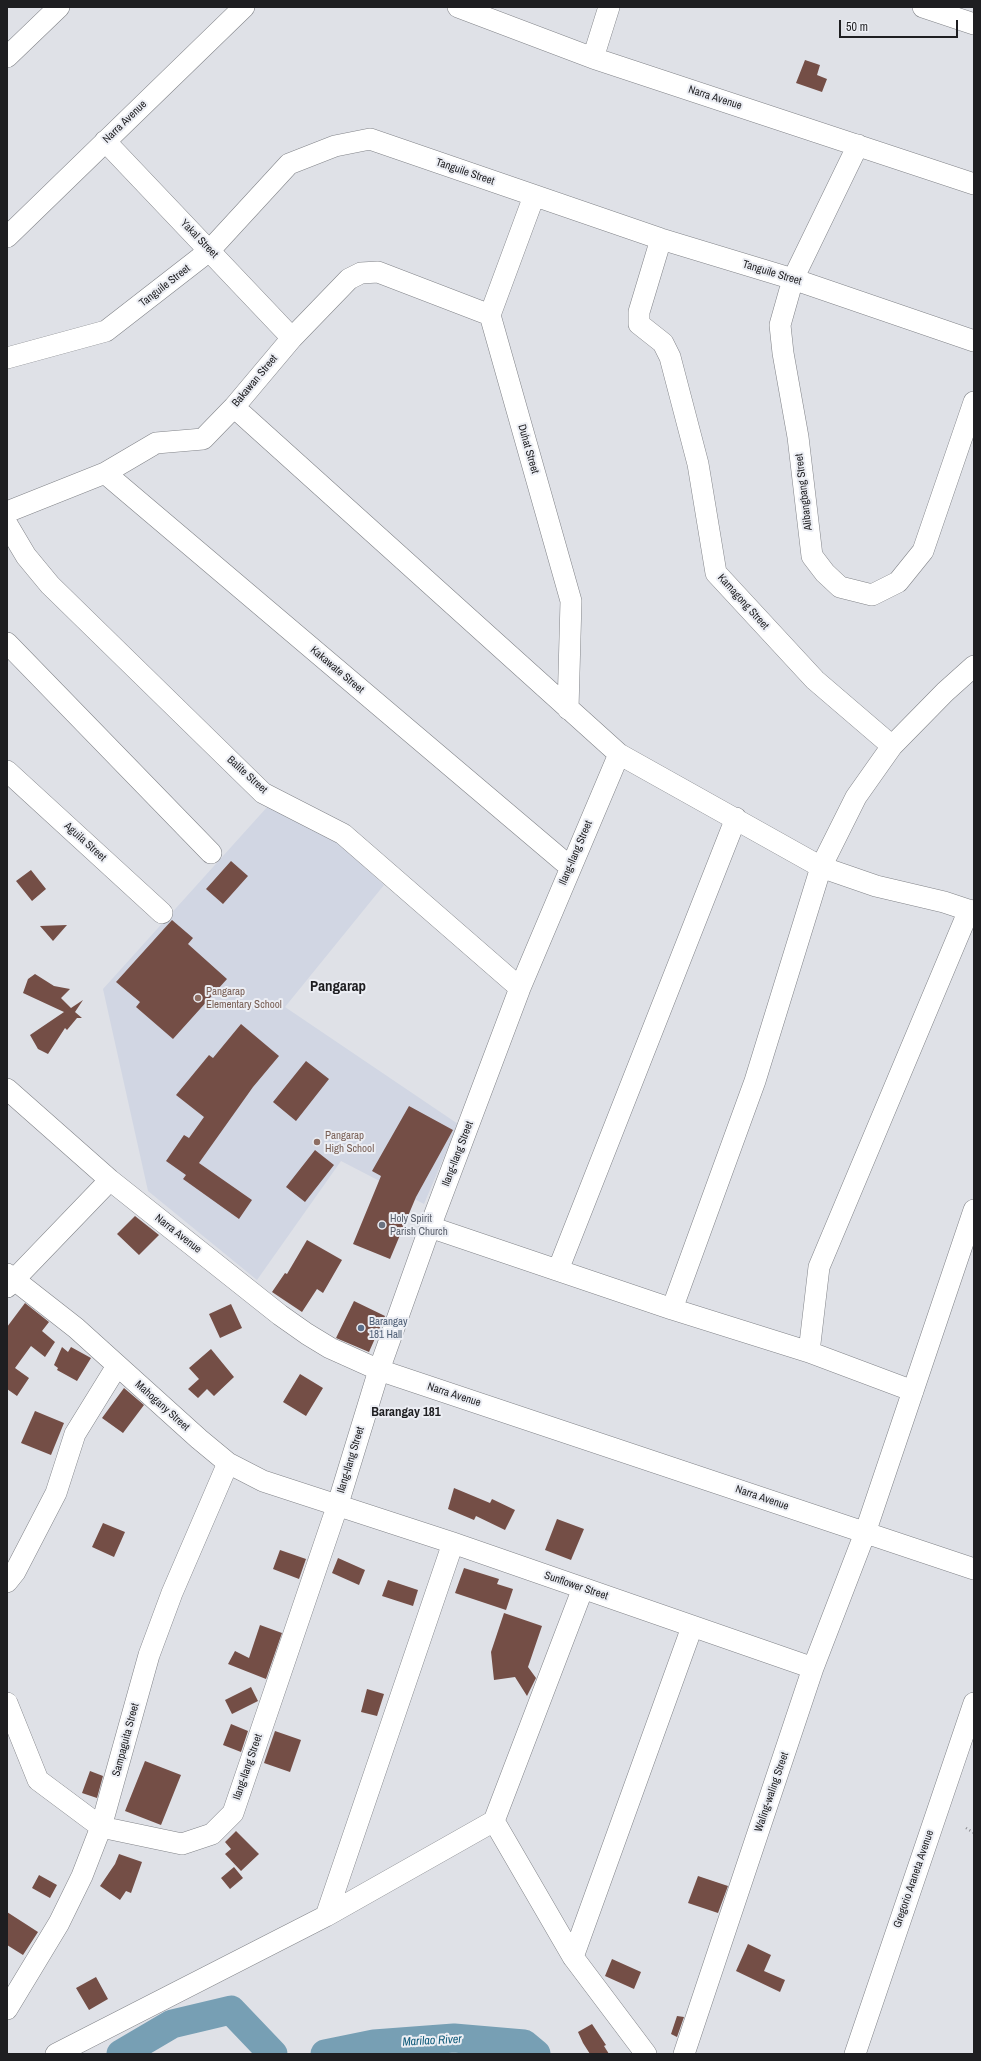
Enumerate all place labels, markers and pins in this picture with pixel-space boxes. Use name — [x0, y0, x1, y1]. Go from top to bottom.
place label: Pangarap Elementary School — [206, 985, 282, 1011]
marker: Pangarap Elementary School — [193, 993, 203, 1003]
place label: Pangarap High School — [325, 1129, 374, 1155]
marker: Pangarap High School — [312, 1137, 322, 1147]
place label: Holy Spirit Parish Church — [390, 1212, 448, 1238]
marker: Holy Spirit Parish Church — [377, 1220, 387, 1230]
place label: Barangay 181 Hall — [369, 1315, 408, 1341]
marker: Barangay 181 Hall — [356, 1323, 366, 1333]

